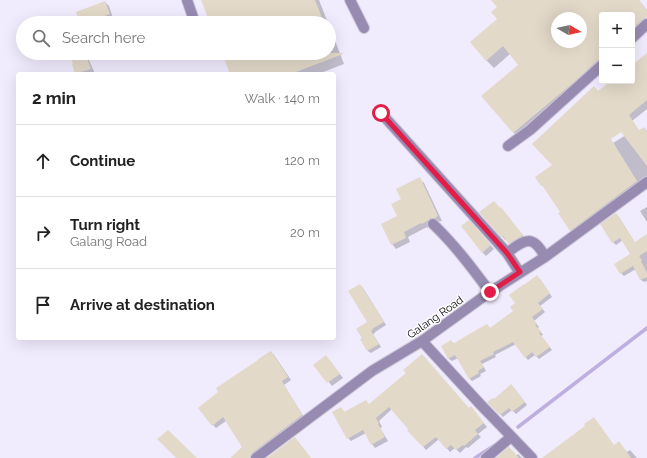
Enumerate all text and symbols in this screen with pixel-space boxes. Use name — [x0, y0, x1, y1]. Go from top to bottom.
north arrow — [551, 12, 587, 48]
map controls — [599, 12, 635, 84]
button: + — [599, 12, 635, 48]
search box — [16, 16, 336, 60]
icon: search — [30, 27, 52, 49]
text: Search here — [62, 29, 145, 47]
button: − — [599, 48, 635, 84]
text: 2 min — [32, 88, 76, 108]
text: Walk · 140 m — [245, 91, 320, 106]
route start — [372, 104, 390, 122]
icon: ahead — [32, 150, 54, 172]
text: Continue — [70, 152, 135, 170]
text: 120 m — [284, 153, 320, 168]
text: Turn right — [70, 216, 140, 234]
icon: right — [32, 222, 54, 244]
text: 20 m — [290, 225, 320, 240]
text: Galang Road — [70, 234, 147, 249]
route end — [481, 283, 499, 301]
street label: Galang Road — [405, 293, 466, 341]
icon: arrive — [32, 294, 54, 316]
text: Arrive at destination — [70, 296, 215, 314]

